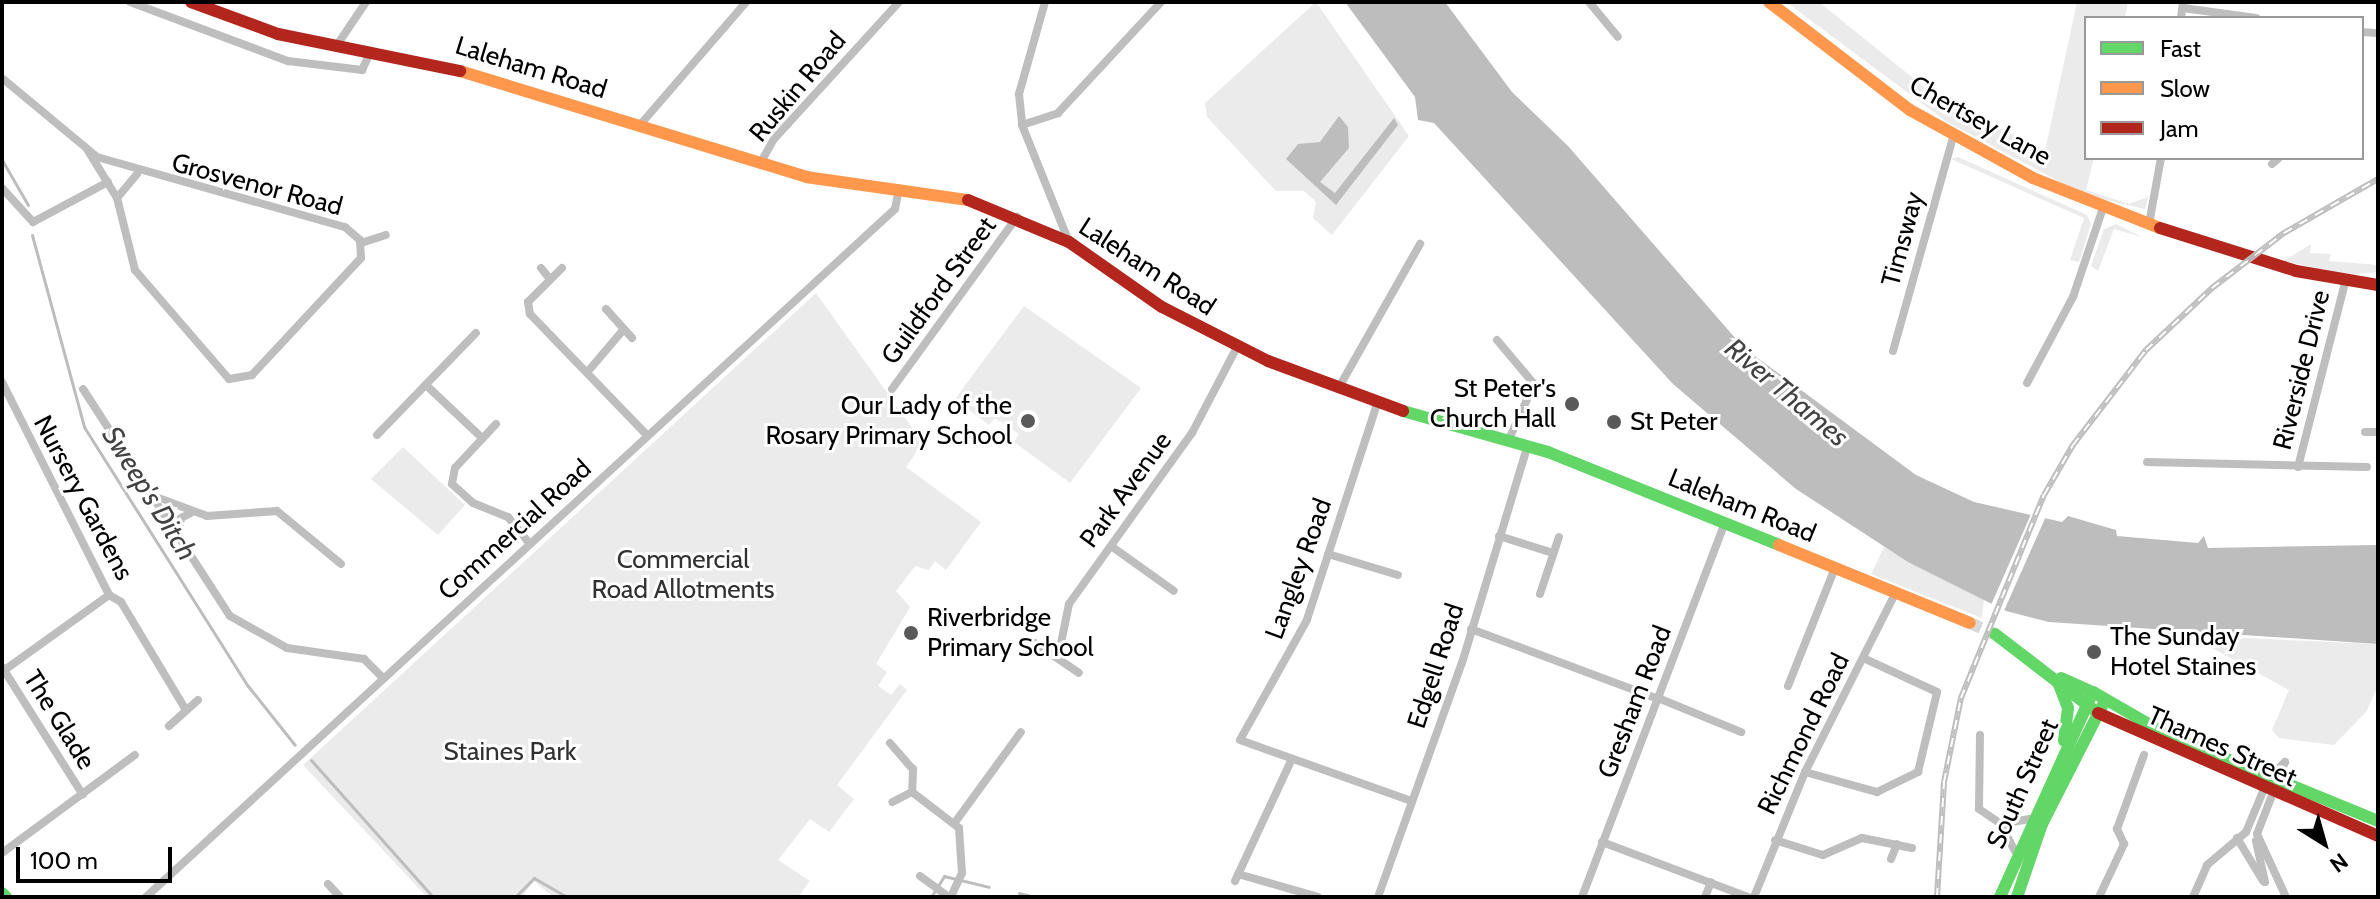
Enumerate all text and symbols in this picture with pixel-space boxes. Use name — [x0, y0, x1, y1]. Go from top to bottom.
legend — [2084, 16, 2364, 160]
street label: Ruskin Road — [743, 26, 853, 148]
street label: Laleham Road — [452, 30, 610, 106]
text: Fast — [2160, 34, 2201, 63]
street label: Chertsey Lane — [1904, 69, 2056, 173]
text: Slow — [2160, 74, 2210, 103]
text: Jam — [2160, 114, 2198, 143]
street label: Grosvenor Road — [168, 147, 346, 223]
street label: Timsway — [1875, 188, 1931, 290]
street label: Guildford Street — [875, 211, 1003, 371]
street label: Laleham Road — [1073, 211, 1221, 323]
street label: Riverside Drive — [2267, 287, 2337, 453]
water label: River Thames — [1718, 331, 1856, 453]
place label: St Peter's Church Hall — [1430, 373, 1556, 434]
place label: Our Lady of the Rosary Primary School — [765, 390, 1012, 452]
marker: St Peter's Church Hall — [1563, 395, 1581, 413]
place label: St Peter — [1630, 406, 1717, 438]
street label: Nursery Gardens — [27, 410, 139, 586]
marker: Our Lady of the Rosary Primary School — [1019, 412, 1037, 430]
marker: St Peter — [1605, 413, 1623, 431]
water label: Sweep's Ditch — [96, 420, 204, 566]
street label: Park Avenue — [1074, 426, 1178, 554]
street label: Commercial Road — [432, 453, 598, 607]
street label: Laleham Road — [1664, 462, 1820, 550]
street label: Langley Road — [1259, 494, 1339, 644]
park label: Commercial Road Allotments — [591, 544, 775, 606]
street label: Edgell Road — [1401, 600, 1471, 732]
place label: Riverbridge Primary School — [927, 602, 1094, 664]
street label: Gresham Road — [1592, 621, 1678, 783]
place label: The Sunday Hotel Staines — [2110, 621, 2256, 682]
marker: Riverbridge Primary School — [902, 624, 920, 642]
marker: The Sunday Hotel Staines — [2085, 643, 2103, 661]
street label: Richmond Road — [1752, 648, 1856, 820]
street label: The Glade — [16, 665, 102, 775]
street label: Thames Street — [2143, 700, 2301, 794]
street label: South Street — [1981, 714, 2065, 854]
park label: Staines Park — [444, 736, 576, 768]
north arrow — [2284, 803, 2364, 883]
scale bar — [20, 831, 176, 881]
text: 100 m — [30, 846, 98, 875]
text: N — [2324, 847, 2353, 878]

